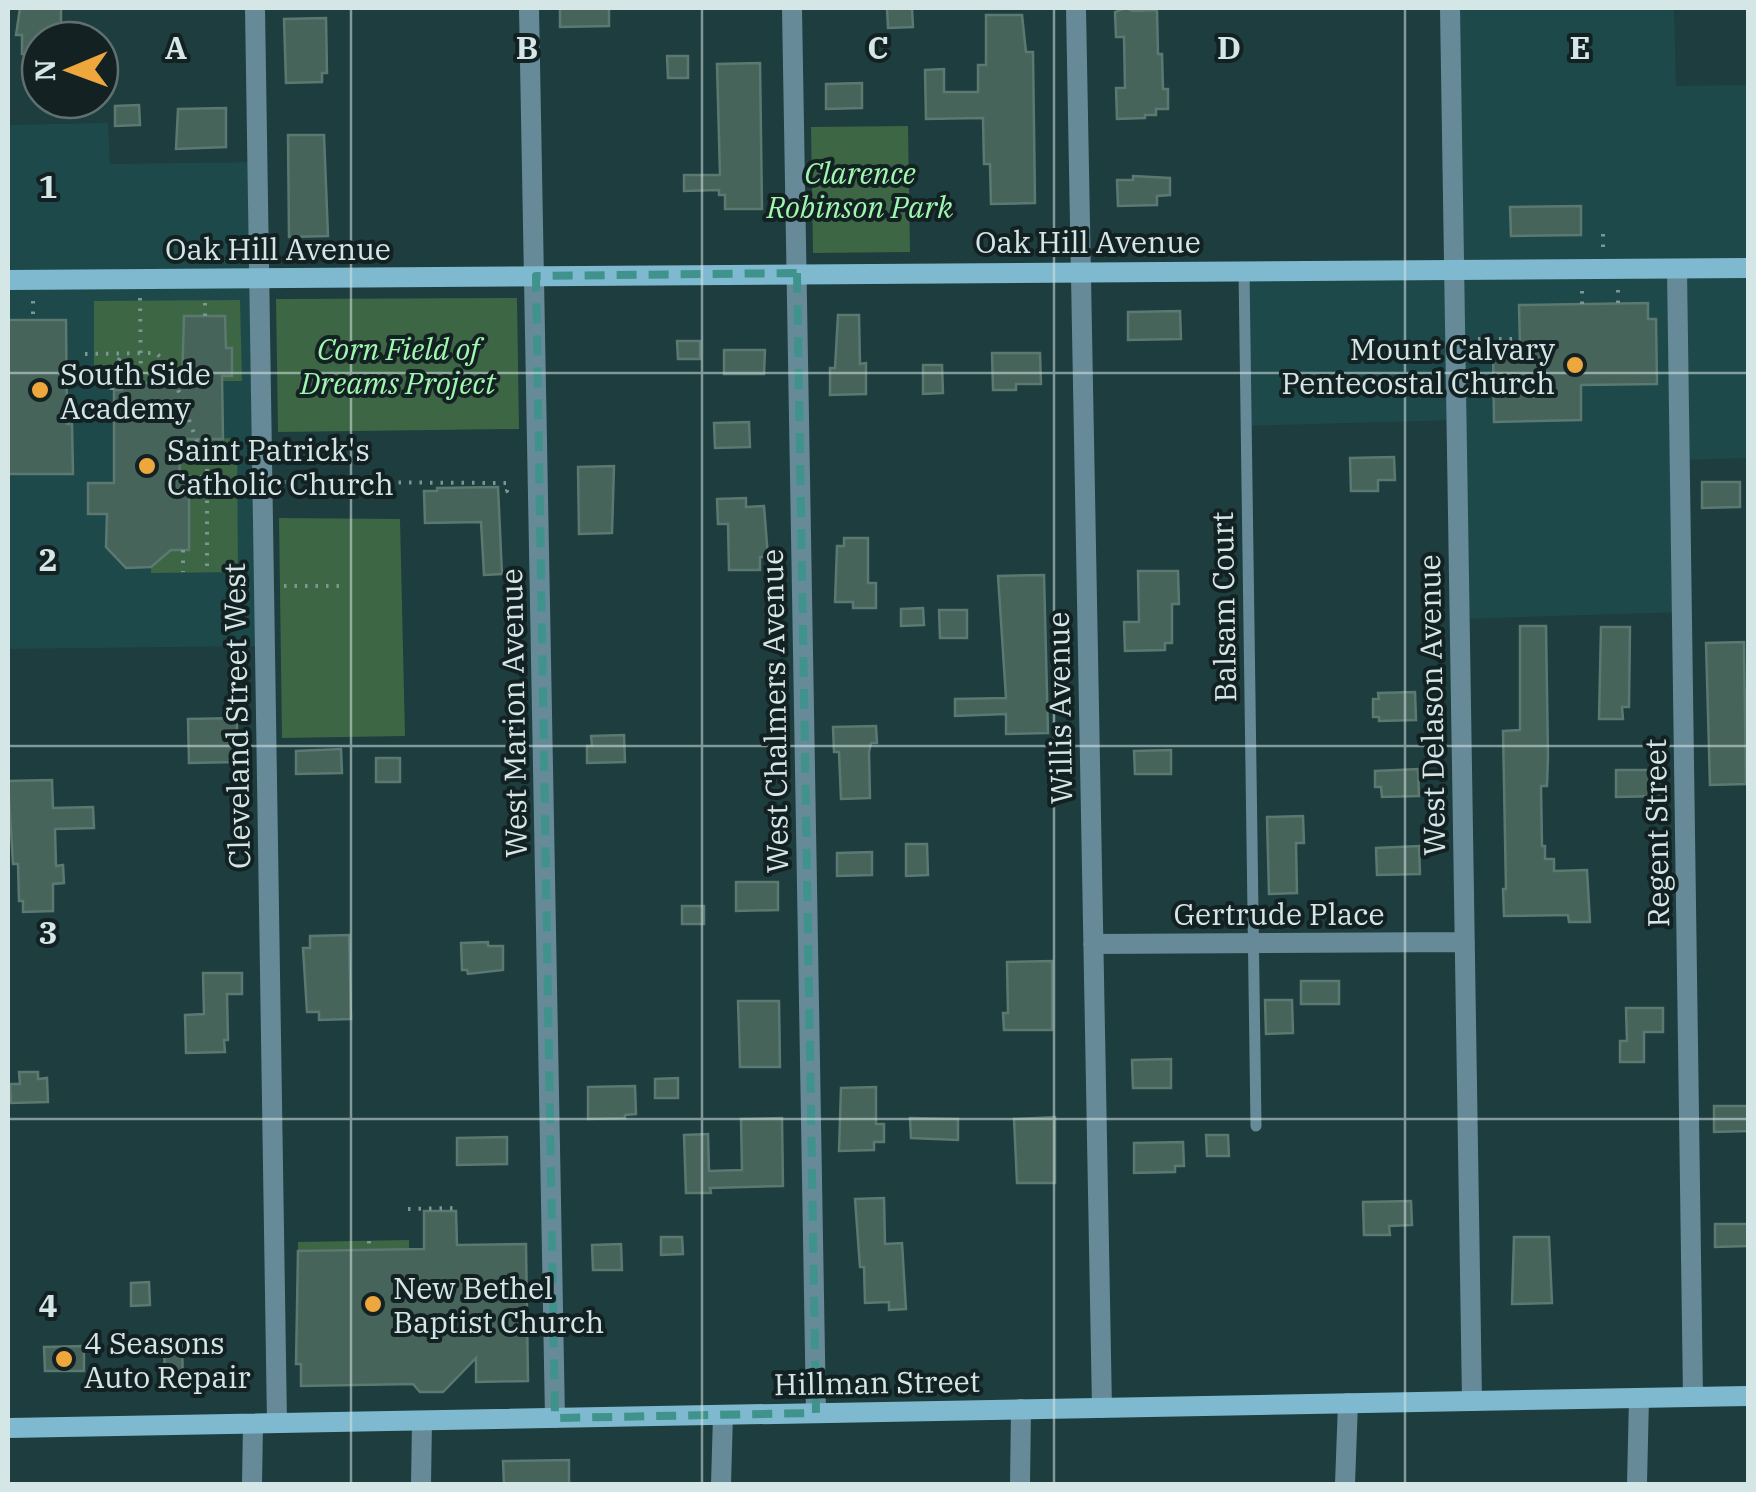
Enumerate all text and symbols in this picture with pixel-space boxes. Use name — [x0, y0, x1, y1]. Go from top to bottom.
north arrow — [20, 20, 120, 120]
text: A — [165, 26, 187, 68]
text: B — [516, 26, 538, 68]
text: C — [867, 26, 889, 68]
text: D — [1217, 26, 1241, 68]
text: E — [1569, 26, 1591, 68]
text: N — [26, 59, 63, 82]
park label: Clarence Robinson Park — [766, 153, 953, 226]
text: 1 — [38, 165, 58, 207]
street label: Oak Hill Avenue — [975, 222, 1201, 261]
street label: Oak Hill Avenue — [165, 229, 391, 268]
park label: Corn Field of Dreams Project — [299, 329, 497, 402]
place label: Mount Calvary Pentecostal Church — [1281, 329, 1555, 402]
place label: South Side Academy — [60, 354, 211, 427]
marker: Mount Calvary Pentecostal Church — [1564, 354, 1586, 376]
marker: South Side Academy — [29, 379, 51, 401]
place label: Saint Patrick's Catholic Church — [167, 430, 394, 503]
marker: Saint Patrick's Catholic Church — [136, 455, 158, 477]
street label: Balsam Court — [1202, 511, 1244, 703]
text: 2 — [38, 538, 58, 580]
street label: West Chalmers Avenue — [752, 549, 796, 873]
street label: West Delason Avenue — [1409, 554, 1453, 856]
street label: Cleveland Street West — [214, 563, 258, 869]
street label: West Marion Avenue — [491, 568, 535, 858]
street label: Willis Avenue — [1038, 611, 1080, 805]
street label: Regent Street — [1635, 738, 1677, 928]
street label: Gertrude Place — [1173, 894, 1385, 933]
text: 3 — [38, 911, 58, 953]
place label: New Bethel Baptist Church — [393, 1268, 604, 1341]
text: 4 — [38, 1284, 58, 1326]
marker: New Bethel Baptist Church — [362, 1293, 384, 1315]
place label: 4 Seasons Auto Repair — [84, 1323, 251, 1396]
marker: 4 Seasons Auto Repair — [53, 1348, 75, 1370]
street label: Hillman Street — [773, 1361, 981, 1403]

